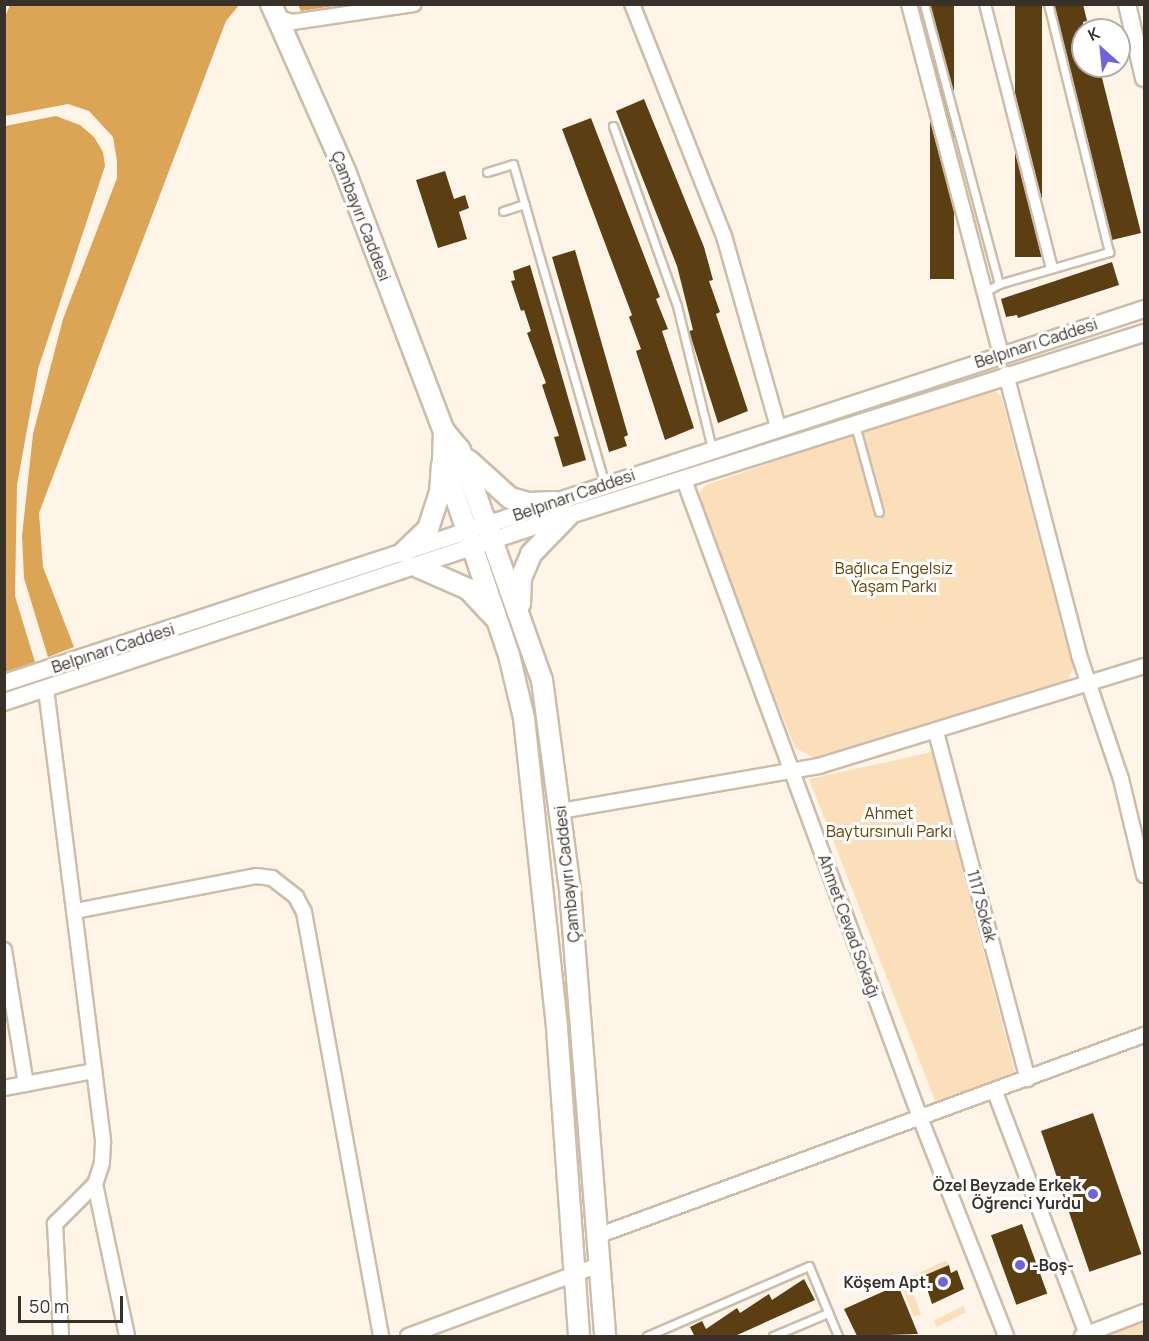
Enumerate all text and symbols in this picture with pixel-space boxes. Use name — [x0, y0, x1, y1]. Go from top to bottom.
north arrow — [1071, 18, 1131, 78]
text: K — [1084, 22, 1103, 46]
street label: Çambayırı Caddesi — [327, 148, 395, 284]
street label: Belpınarı Caddesi — [972, 314, 1100, 372]
street label: Belpınarı Caddesi — [510, 465, 638, 525]
park label: Bağlıca Engelsiz Yaşam Parkı — [835, 558, 953, 596]
street label: Belpınarı Caddesi — [49, 619, 177, 677]
park label: Ahmet Baytursınulı Parkı — [826, 803, 952, 841]
street label: Çambayırı Caddesi — [550, 805, 584, 943]
street label: Ahmet Cevad Sokağı — [814, 852, 884, 1000]
street label: 1117 Sokak — [963, 868, 1001, 944]
place label: Özel Beyzade Erkek Öğrenci Yurdu — [933, 1175, 1081, 1213]
marker: Özel Beyzade Erkek Öğrenci Yurdu — [1086, 1187, 1100, 1201]
place label: -Boş- — [1032, 1255, 1074, 1275]
marker: -Boş- — [1013, 1258, 1027, 1272]
place label: Köşem Apt. — [844, 1272, 931, 1292]
marker: Köşem Apt. — [936, 1275, 950, 1289]
scale bar — [21, 1284, 126, 1322]
text: 50 m — [29, 1294, 69, 1318]

